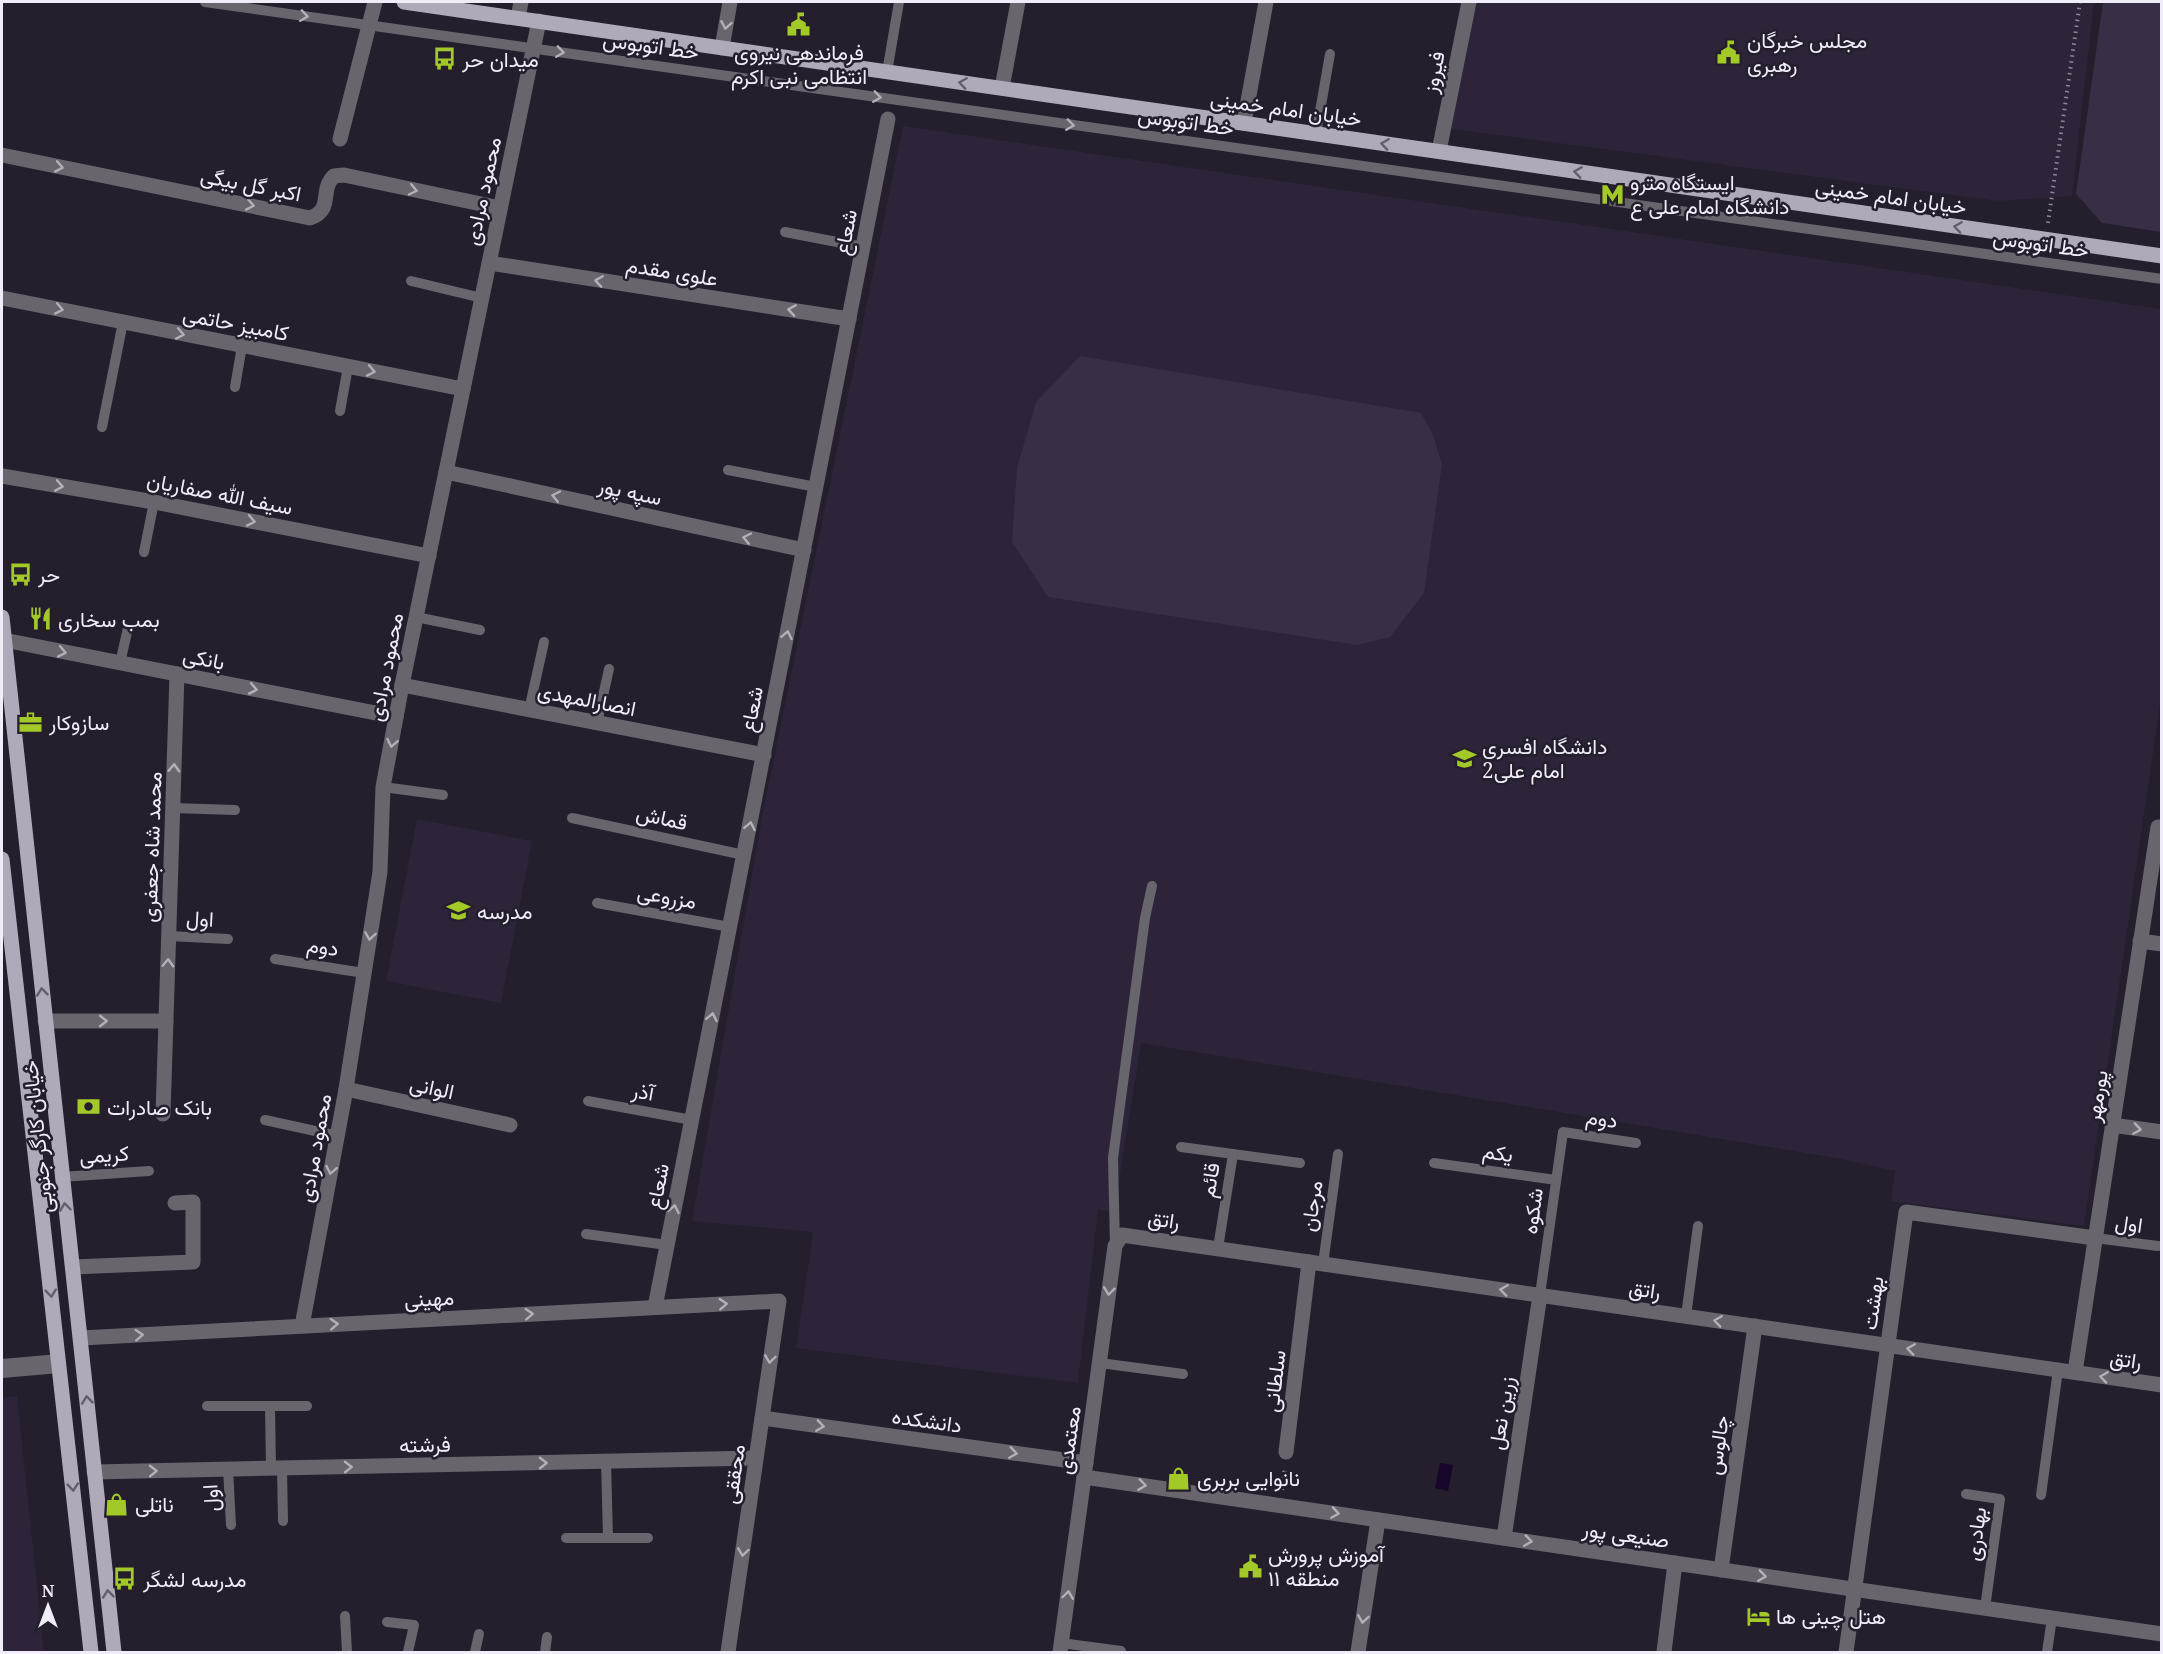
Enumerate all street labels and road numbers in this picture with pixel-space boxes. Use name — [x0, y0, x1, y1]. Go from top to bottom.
street label: خط اتوبوس — [601, 24, 701, 66]
street label: فیروز — [1415, 49, 1451, 96]
street label: خیابان امام خمینی — [1208, 84, 1363, 133]
street label: خط اتوبوس — [1136, 100, 1236, 142]
street label: محمود مرادی — [457, 134, 507, 248]
street label: اکبر گل بیگی — [198, 161, 304, 207]
street label: خیابان امام خمینی — [1813, 172, 1968, 221]
street label: شعاع — [827, 207, 864, 258]
street label: خط اتوبوس — [1991, 222, 2091, 264]
street label: علوی مقدم — [624, 250, 720, 293]
street label: کامبیز حاتمی — [181, 299, 291, 347]
street label: سیف الله صفاریان — [145, 465, 295, 521]
street label: سپه پور — [594, 470, 665, 512]
street label: محمود مرادی — [361, 610, 409, 724]
street label: بانکی — [181, 640, 227, 676]
street label: انصارالمهدی — [535, 676, 639, 722]
street label: شعاع — [733, 684, 770, 735]
street label: محمد شاه جعفری — [134, 771, 168, 923]
street label: قماش — [634, 798, 690, 836]
street label: مزروعی — [635, 877, 699, 915]
street label: اول — [185, 903, 215, 933]
street label: دوم — [305, 930, 341, 963]
street label: خیابان کارگر جنوبی — [15, 1059, 59, 1215]
street label: پورمهر — [2078, 1068, 2115, 1125]
street label: الوانی — [407, 1069, 457, 1105]
street label: آذر — [629, 1075, 658, 1107]
street label: محمود مرادی — [291, 1091, 337, 1205]
street label: دوم — [1584, 1102, 1620, 1135]
street label: یکم — [1481, 1136, 1515, 1169]
street label: کریمی — [78, 1138, 130, 1170]
street label: شعاع — [639, 1161, 676, 1212]
street label: قائم — [1192, 1161, 1227, 1200]
street label: مرجان — [1294, 1179, 1328, 1233]
street label: شکوه — [1515, 1186, 1549, 1236]
street label: راتق — [1146, 1203, 1182, 1235]
street label: اول — [2113, 1207, 2145, 1239]
street label: راتق — [1627, 1273, 1663, 1305]
street label: بهشت — [1854, 1274, 1890, 1332]
street label: مهینی — [403, 1283, 455, 1313]
street label: راتق — [2108, 1343, 2144, 1375]
street label: سلطانی — [1256, 1348, 1292, 1414]
street label: زرین نعل — [1481, 1374, 1521, 1452]
street label: دانشکده — [890, 1401, 964, 1439]
street label: معتمدی — [1049, 1404, 1087, 1476]
street label: چالوس — [1699, 1413, 1736, 1477]
street label: فرشته — [399, 1430, 451, 1458]
street label: محققی — [715, 1442, 751, 1506]
street label: اول — [195, 1483, 225, 1513]
street label: بهادری — [1958, 1505, 1992, 1563]
street label: صنیعی پور — [1580, 1514, 1671, 1555]

